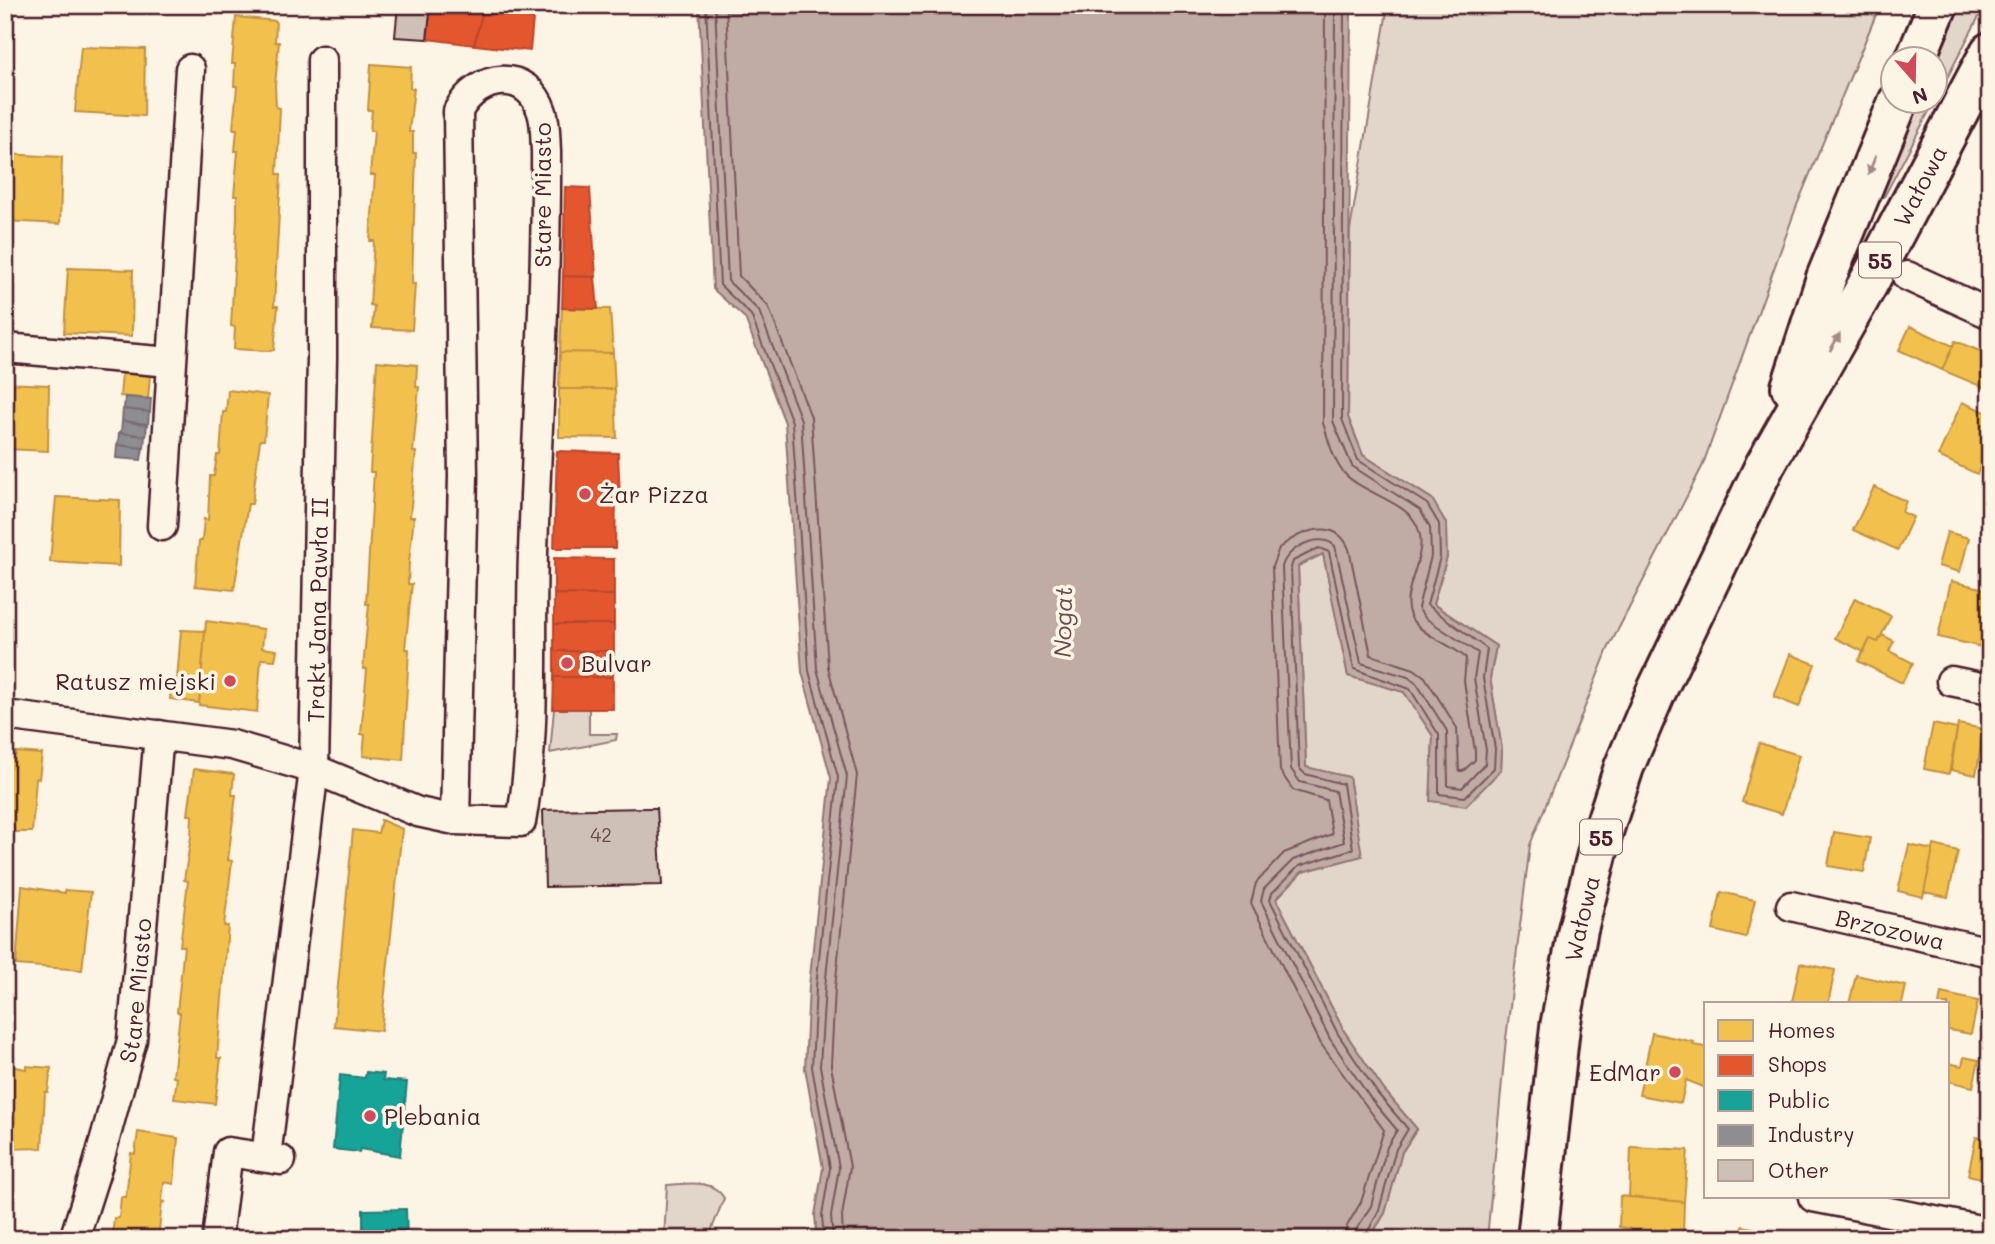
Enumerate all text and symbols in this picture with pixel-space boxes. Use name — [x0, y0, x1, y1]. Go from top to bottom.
north arrow — [1880, 46, 1950, 116]
text: N — [1909, 82, 1931, 111]
street label: Stare Miasto — [527, 122, 557, 268]
street label: Wałowa — [1886, 140, 1953, 231]
one-way arrow — [1867, 154, 1878, 175]
road number: 55 — [1859, 243, 1901, 278]
one-way arrow — [1829, 332, 1841, 352]
place label: Żar Pizza — [599, 479, 709, 509]
marker: Żar Pizza — [577, 486, 593, 502]
street label: Trakt Jana Pawła II — [300, 497, 334, 723]
water label: Nogat — [1046, 586, 1078, 658]
place label: Bulvar — [581, 648, 652, 678]
marker: Bulvar — [559, 655, 575, 671]
place label: Ratusz miejski — [55, 666, 216, 696]
marker: Ratusz miejski — [222, 673, 238, 689]
road number: 55 — [1580, 820, 1622, 854]
house number: 42 — [590, 822, 612, 847]
street label: Wałowa — [1557, 872, 1606, 964]
street label: Brzozowa — [1833, 902, 1948, 956]
street label: Stare Miasto — [111, 917, 158, 1066]
legend — [1704, 1002, 1950, 1198]
text: Homes — [1768, 1016, 1835, 1043]
text: Shops — [1768, 1050, 1827, 1077]
place label: EdMar — [1589, 1057, 1661, 1087]
marker: EdMar — [1667, 1064, 1683, 1080]
text: Public — [1768, 1086, 1830, 1113]
place label: Plebania — [384, 1101, 481, 1131]
marker: Plebania — [362, 1108, 378, 1124]
text: Industry — [1768, 1120, 1855, 1147]
text: Other — [1768, 1156, 1829, 1183]

